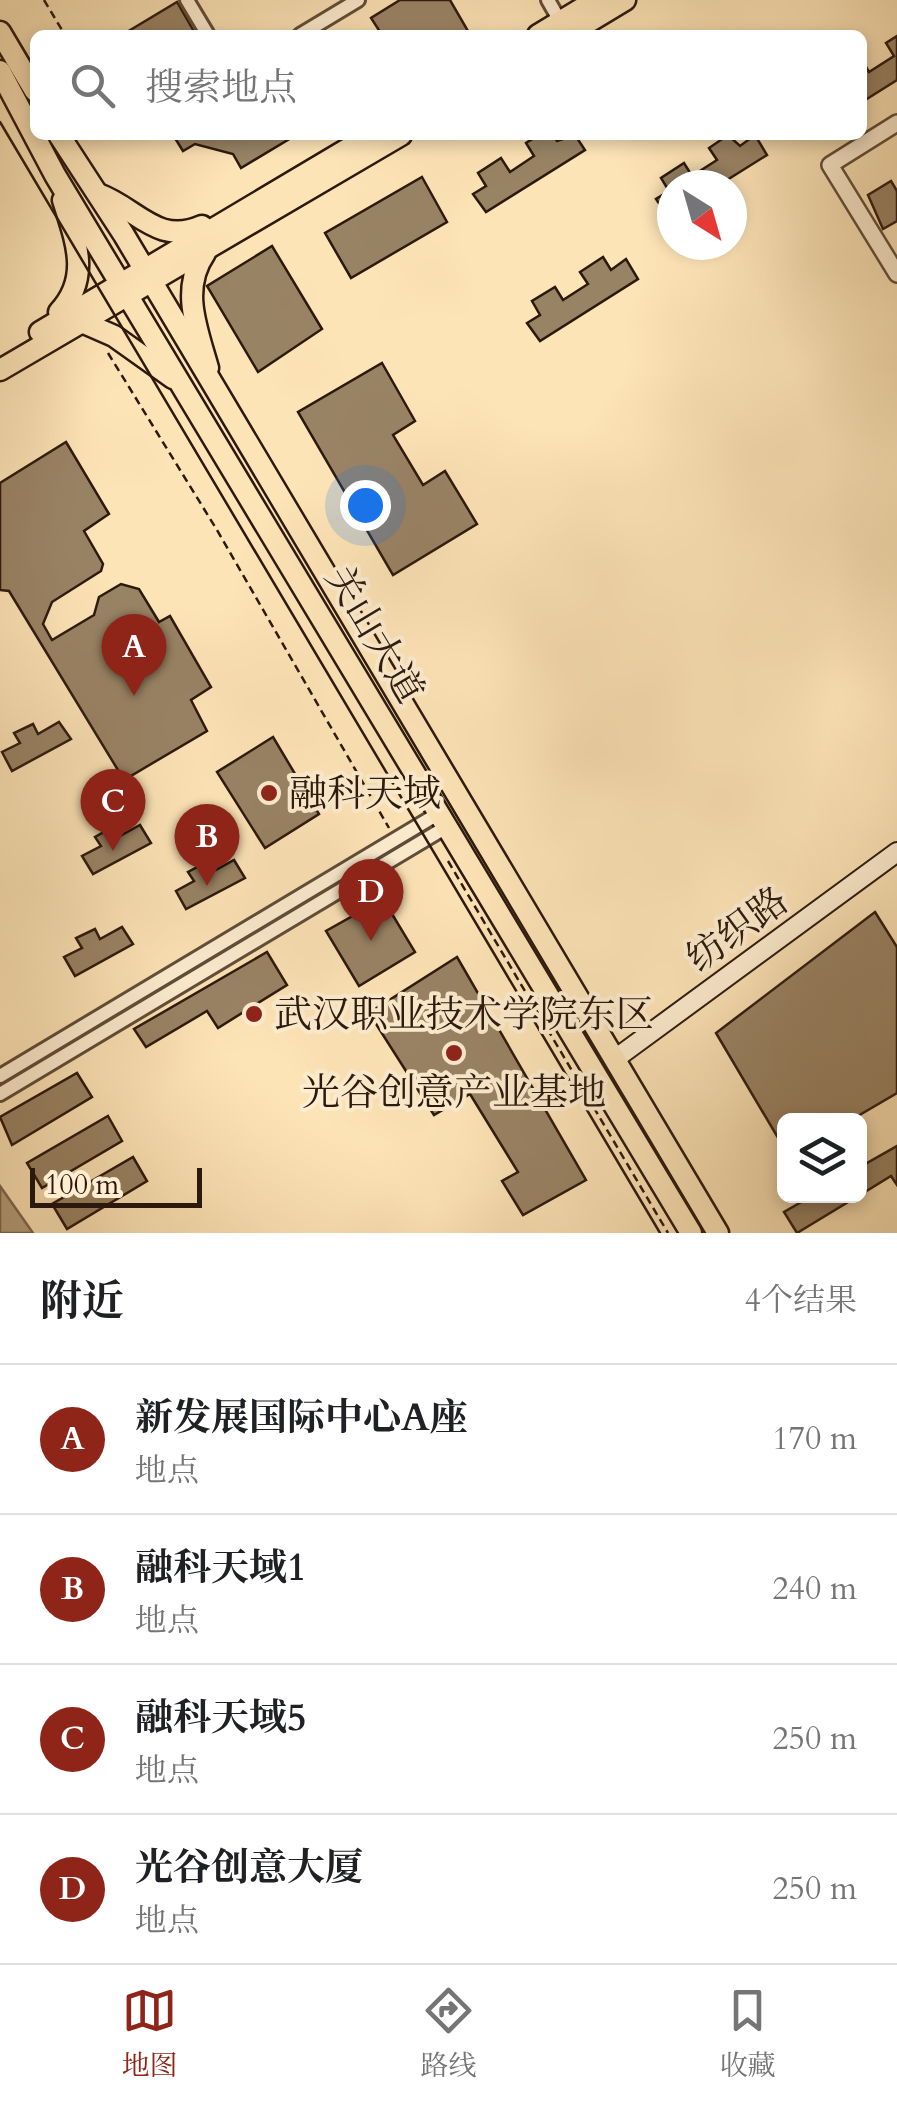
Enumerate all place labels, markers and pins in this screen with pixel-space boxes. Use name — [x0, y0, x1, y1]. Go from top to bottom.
pin: A — [102, 614, 166, 696]
pin: C — [80, 768, 146, 851]
place label: 融科天域 — [289, 768, 441, 820]
marker: 融科天域 — [258, 782, 280, 804]
pin: B — [174, 804, 240, 886]
pin: D — [338, 858, 404, 941]
place label: 武汉职业技术学院东区 — [274, 989, 654, 1041]
marker: 武汉职业技术学院东区 — [243, 1003, 265, 1025]
marker: 光谷创意产业基地 — [443, 1042, 465, 1064]
place label: 光谷创意产业基地 — [302, 1067, 606, 1119]

